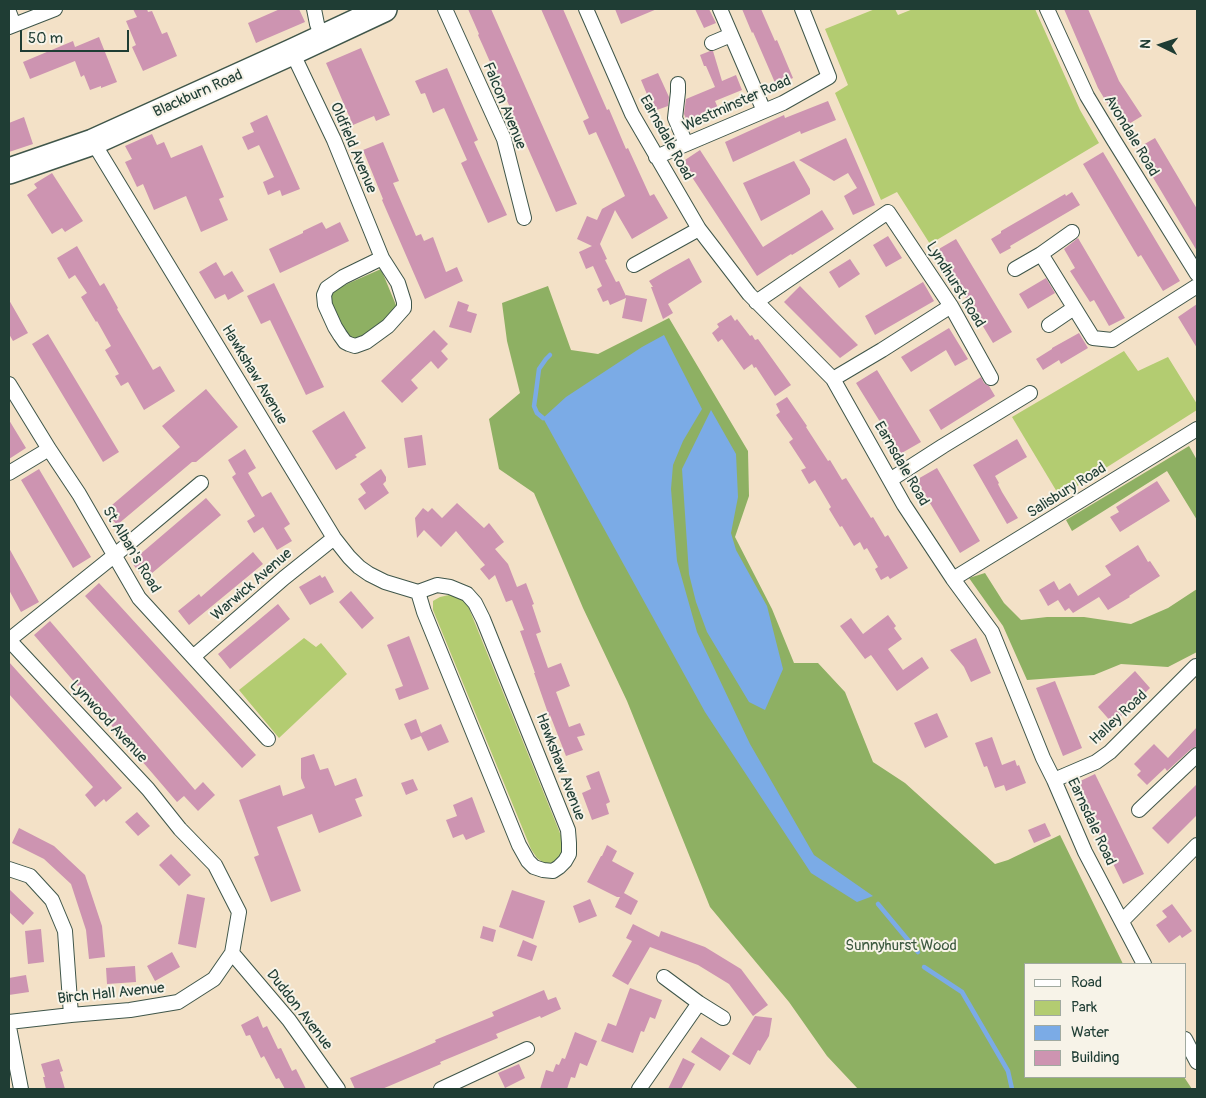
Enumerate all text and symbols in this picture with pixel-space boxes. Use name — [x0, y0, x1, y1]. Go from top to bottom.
scale bar — [22, 20, 131, 52]
north arrow — [1136, 20, 1186, 70]
text: 50 m — [28, 29, 63, 48]
text: N — [1137, 39, 1154, 49]
street label: Falcon Avenue — [478, 60, 530, 152]
street label: Blackburn Road — [150, 66, 246, 122]
street label: Westminster Road — [680, 72, 794, 136]
street label: Earnsdale Road — [635, 92, 697, 184]
street label: Avondale Road — [1100, 92, 1162, 180]
street label: Oldfield Avenue — [326, 100, 380, 196]
street label: Lyndhurst Road — [921, 239, 989, 331]
street label: Hawkshaw Avenue — [217, 322, 291, 428]
street label: Earnsdale Road — [870, 419, 932, 509]
street label: Salisbury Road — [1024, 460, 1110, 522]
street label: St Alban's Road — [98, 503, 164, 597]
street label: Warwick Avenue — [208, 545, 296, 625]
street label: Lynwood Avenue — [65, 677, 151, 767]
street label: Halley Road — [1087, 687, 1151, 749]
street label: Hawkshaw Avenue — [531, 711, 589, 823]
street label: Earnsdale Road — [1063, 775, 1119, 869]
park label: Sunnyhurst Wood — [845, 937, 957, 955]
legend — [1024, 963, 1186, 1078]
street label: Duddon Avenue — [262, 966, 336, 1054]
text: Road — [1071, 973, 1102, 992]
street label: Birch Hall Avenue — [57, 979, 165, 1009]
text: Park — [1071, 998, 1097, 1017]
text: Water — [1071, 1023, 1109, 1042]
text: Building — [1071, 1048, 1119, 1067]

